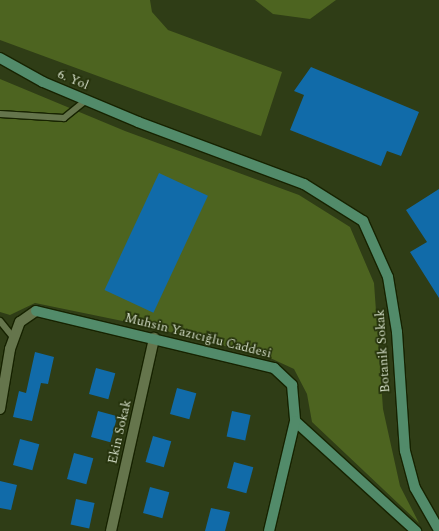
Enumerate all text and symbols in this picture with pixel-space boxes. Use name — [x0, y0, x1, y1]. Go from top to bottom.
street label: 6. Yol — [55, 67, 91, 93]
street label: Botanik Sokak — [372, 309, 394, 393]
street label: Muhsin Yazıcığlu Caddesi — [123, 310, 273, 362]
street label: Ekin Sokak — [105, 399, 135, 465]

